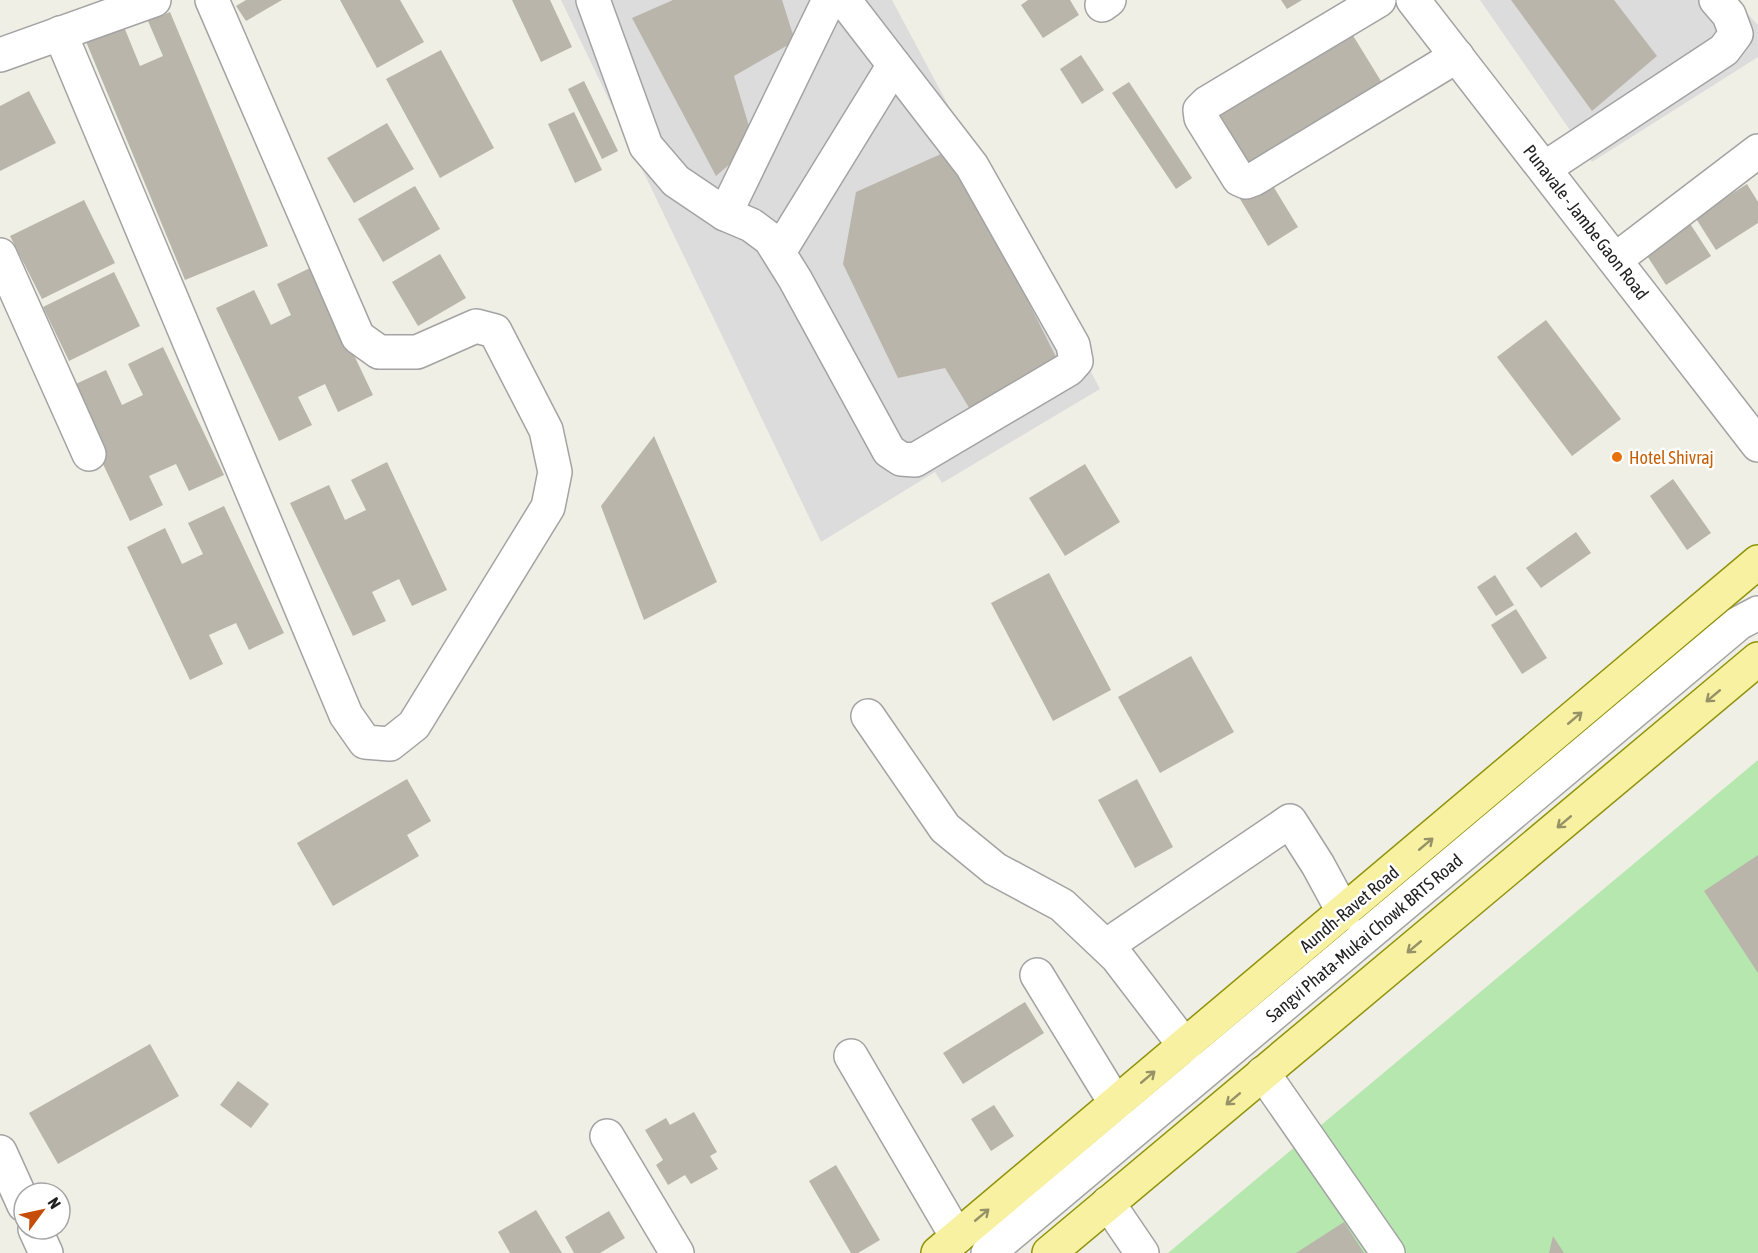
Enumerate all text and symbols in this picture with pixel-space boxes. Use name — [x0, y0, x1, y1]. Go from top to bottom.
street label: Punavale - Jambe Gaon Road — [1519, 140, 1653, 304]
place label: Hotel Shivraj — [1629, 447, 1714, 468]
marker: Hotel Shivraj — [1610, 450, 1624, 464]
one-way arrow — [1705, 690, 1721, 703]
one-way arrow — [1567, 712, 1583, 725]
one-way arrow — [1556, 815, 1572, 828]
one-way arrow — [1418, 837, 1434, 850]
street label: Sangvi Phata-Mukai Chowk BRTS Road — [1261, 850, 1467, 1026]
street label: Aundh-Ravet Road — [1295, 861, 1403, 957]
one-way arrow — [1407, 940, 1422, 954]
one-way arrow — [1140, 1070, 1155, 1084]
one-way arrow — [1226, 1092, 1241, 1106]
north arrow — [12, 1181, 72, 1241]
text: N — [44, 1194, 65, 1212]
one-way arrow — [974, 1209, 990, 1222]

